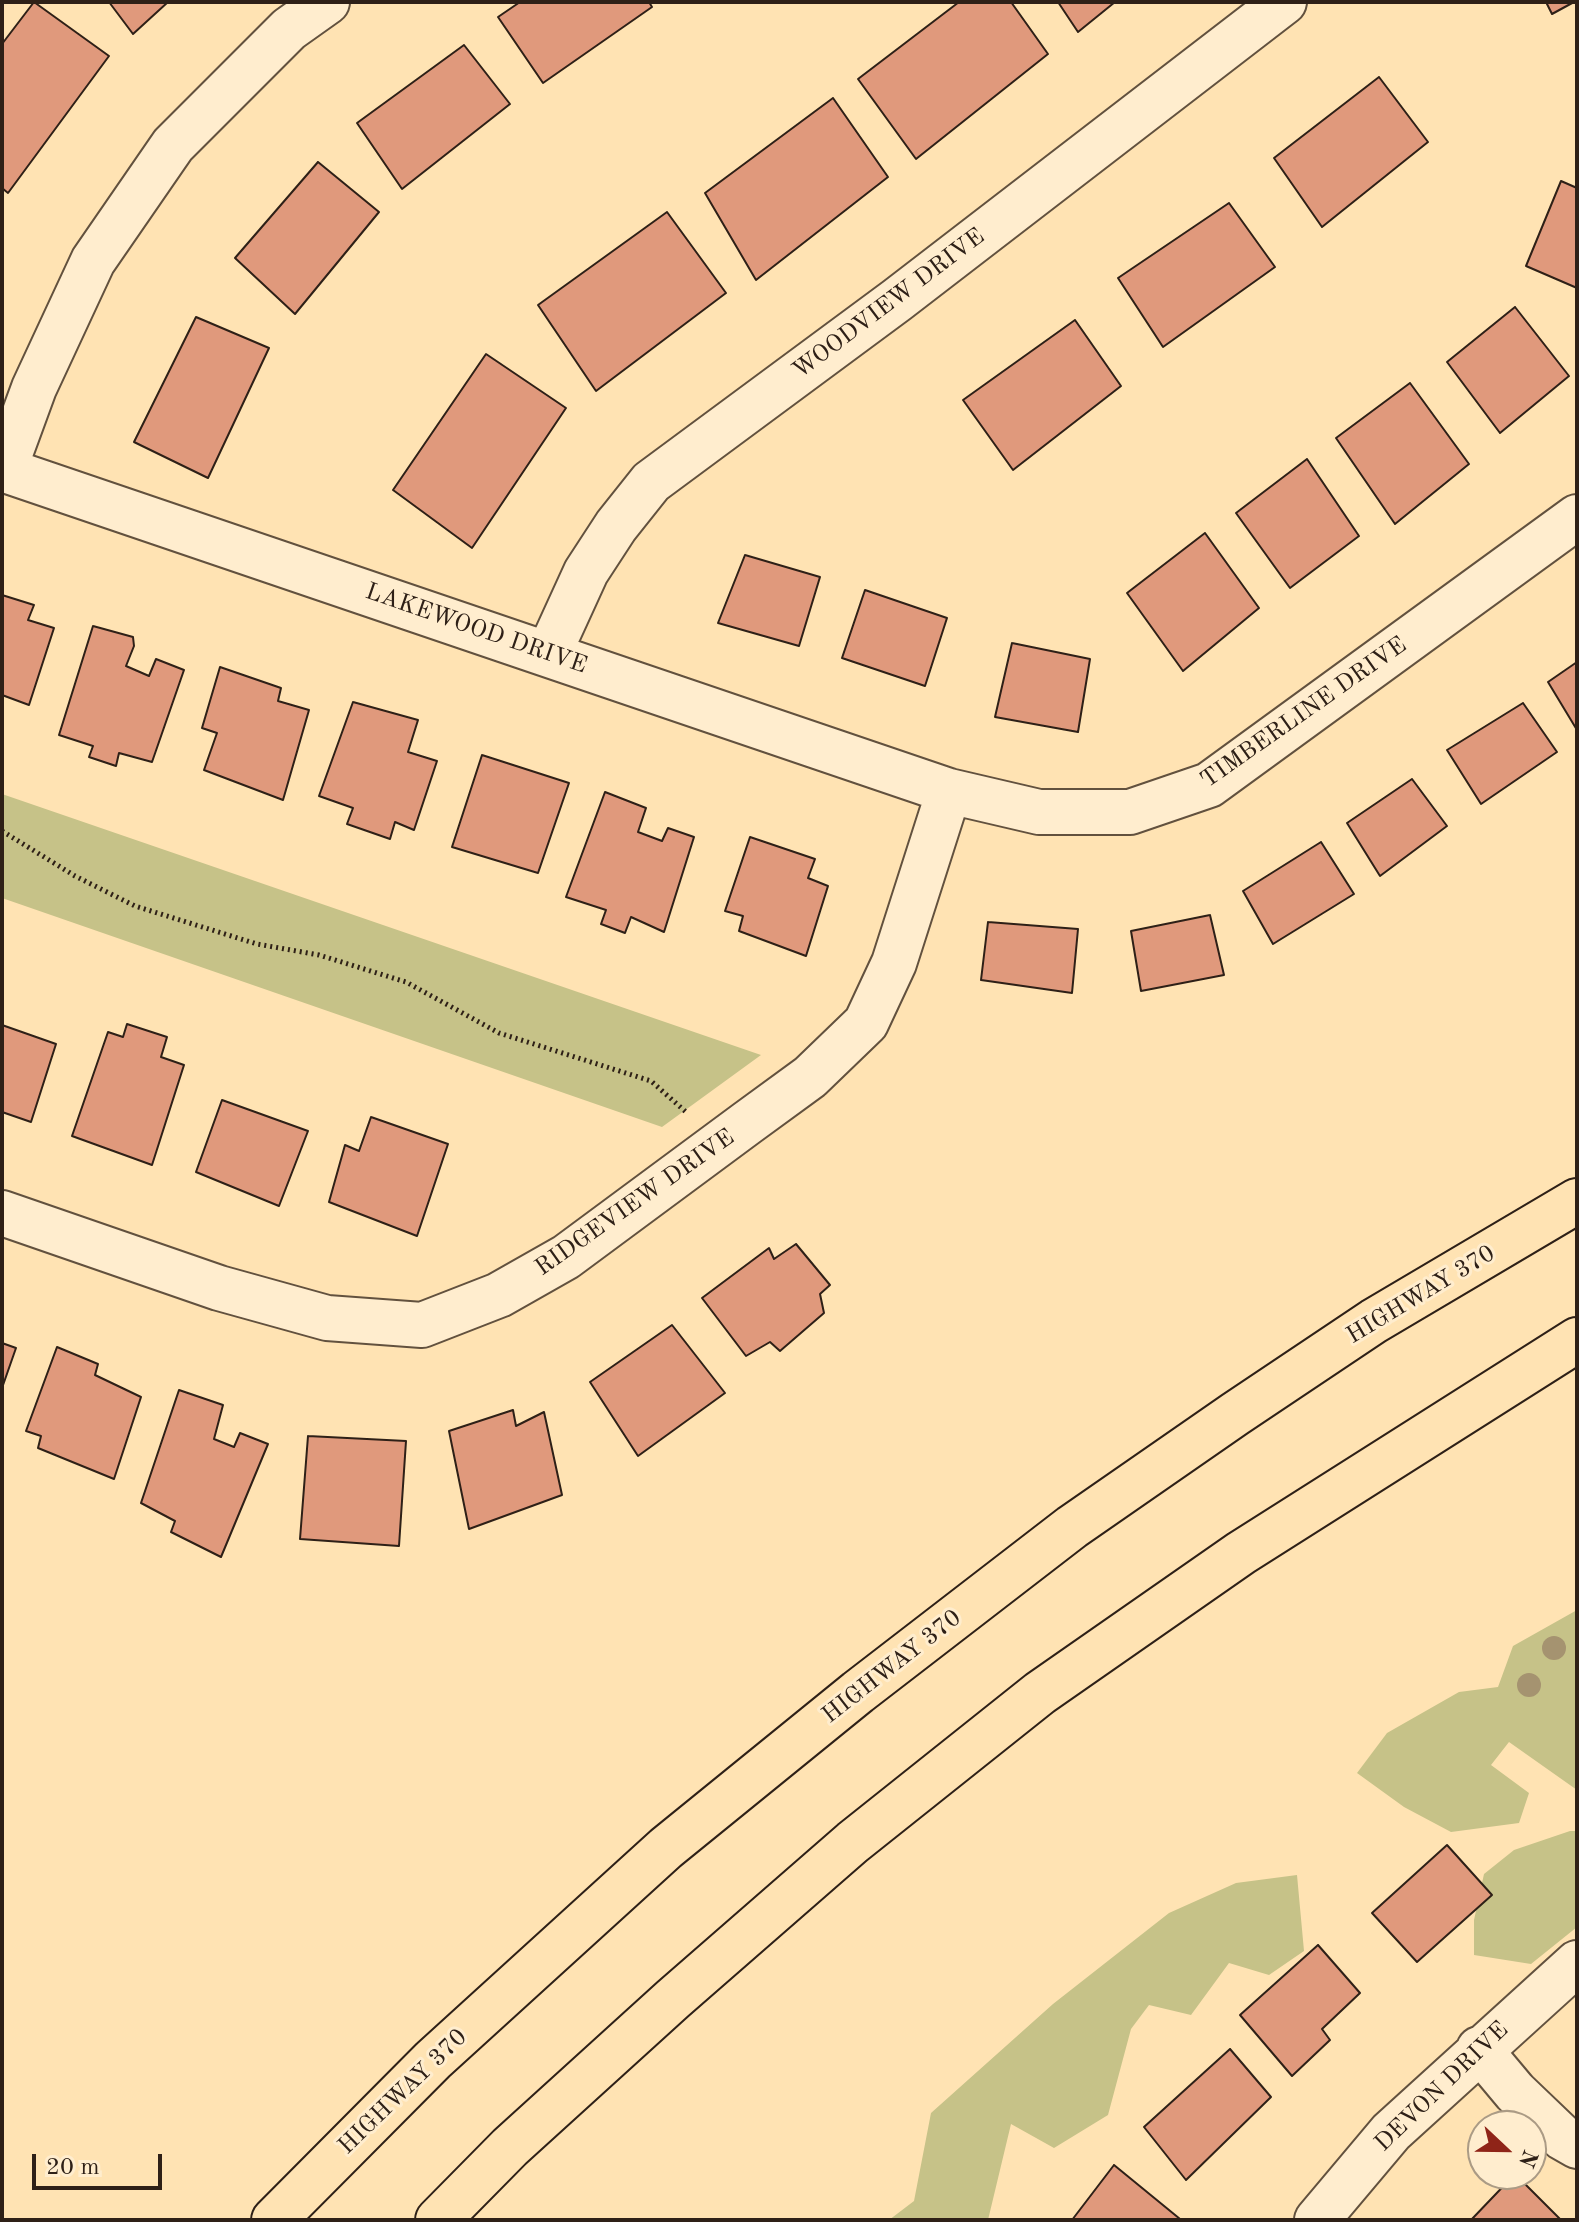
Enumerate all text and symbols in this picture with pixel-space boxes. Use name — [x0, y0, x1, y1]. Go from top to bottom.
street label: WOODVIEW DRIVE — [787, 222, 991, 386]
street label: LAKEWOOD DRIVE — [361, 578, 591, 680]
street label: TIMBERLINE DRIVE — [1195, 631, 1413, 795]
street label: RIDGEVIEW DRIVE — [530, 1123, 740, 1283]
street label: HIGHWAY 370 — [1342, 1239, 1500, 1351]
street label: HIGHWAY 370 — [817, 1604, 967, 1730]
street label: DEVON DRIVE — [1369, 2016, 1515, 2158]
street label: HIGHWAY 370 — [333, 2023, 473, 2161]
north arrow — [1467, 2110, 1547, 2190]
scale bar — [36, 2138, 166, 2188]
text: N — [1514, 2146, 1541, 2170]
text: 20 m — [46, 2156, 100, 2180]

